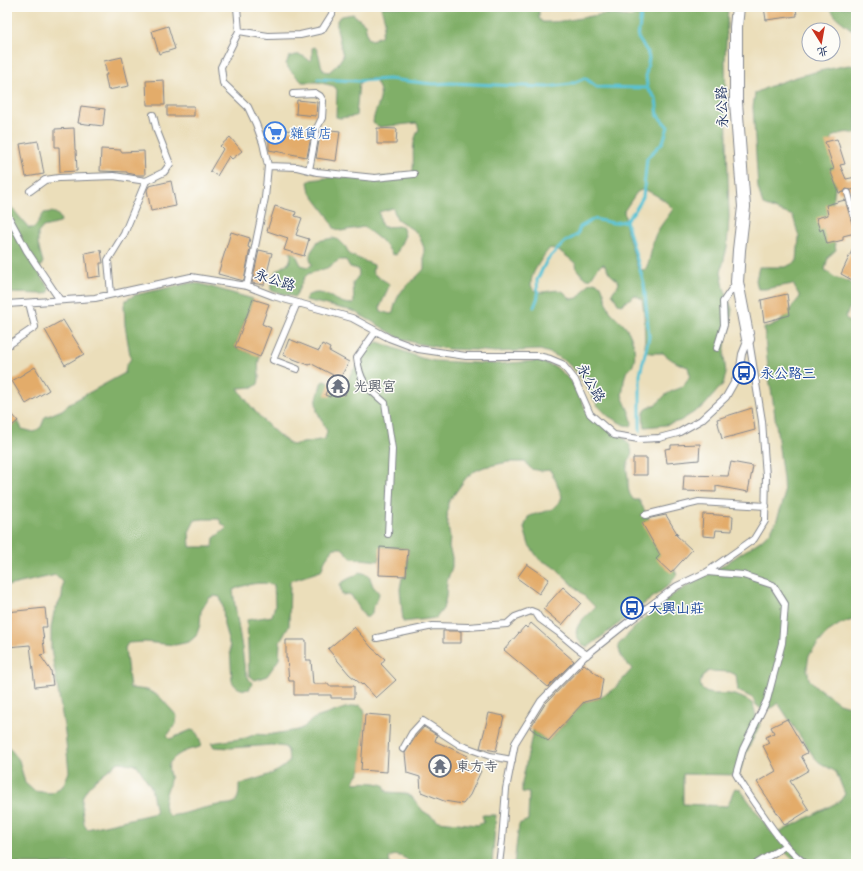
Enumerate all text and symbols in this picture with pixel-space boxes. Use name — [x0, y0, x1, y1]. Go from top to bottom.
north arrow — [801, 22, 841, 62]
text: 北 — [816, 41, 830, 62]
street label: 永公路 — [708, 85, 736, 129]
supermarket icon: 雜貨店 — [262, 120, 288, 146]
place label: 雜貨店 — [290, 121, 332, 146]
street label: 永公路 — [251, 262, 299, 298]
street label: 永公路 — [570, 359, 612, 407]
bus stop icon: 永公路三 — [731, 360, 757, 386]
place label: 永公路三 — [760, 361, 816, 386]
temple icon: 光興宮 — [325, 373, 351, 399]
place label: 光興宮 — [354, 374, 396, 399]
bus stop icon: 大興山莊 — [619, 595, 645, 621]
place label: 大興山莊 — [648, 596, 704, 621]
temple icon: 東方寺 — [427, 753, 453, 779]
place label: 東方寺 — [456, 754, 498, 779]

